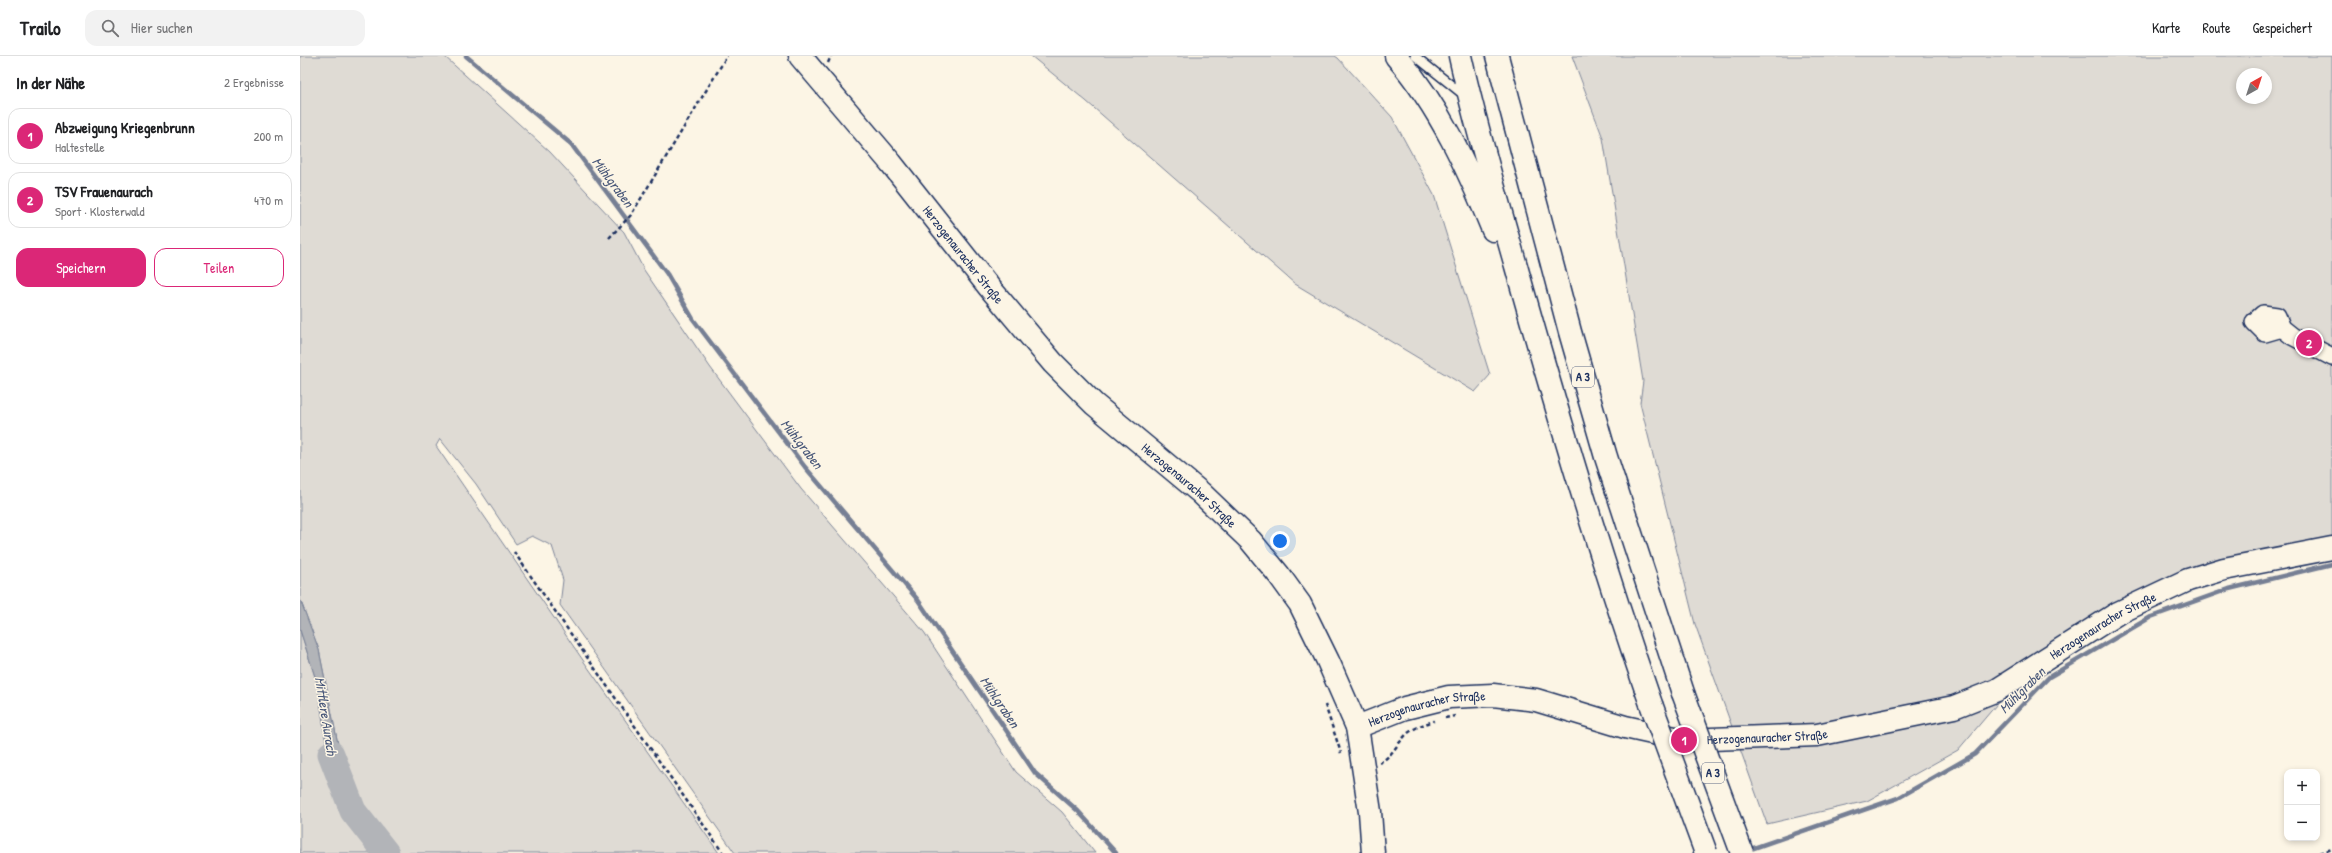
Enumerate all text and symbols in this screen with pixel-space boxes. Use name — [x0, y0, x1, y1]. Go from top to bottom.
search box — [85, 10, 365, 46]
text: Trailo — [20, 15, 61, 41]
icon: search — [99, 17, 121, 39]
text: Hier suchen — [131, 17, 193, 38]
text: Karte — [2152, 18, 2181, 37]
text: Route — [2203, 18, 2231, 37]
text: Gespeichert — [2253, 18, 2312, 37]
north arrow — [2236, 68, 2272, 104]
text: In der Nähe — [16, 71, 85, 94]
text: 2 Ergebnisse — [224, 73, 284, 91]
text: Abzweigung Kriegenbrunn — [55, 117, 195, 138]
text: 1 — [28, 127, 32, 145]
text: 200 m — [253, 127, 283, 145]
text: Haltestelle — [55, 138, 105, 156]
water label: Mühlgraben — [587, 153, 640, 213]
text: TSV Frauenaurach — [55, 181, 152, 202]
text: 2 — [27, 191, 33, 209]
text: 470 m — [254, 191, 283, 209]
street label: Herzogenauracher Straße — [919, 201, 1008, 307]
text: Sport · Klosterwald — [55, 202, 145, 220]
button: Speichern — [16, 248, 146, 287]
button: Teilen — [154, 248, 284, 287]
pin: 2 — [2296, 328, 2322, 358]
road number: A 3 — [1572, 367, 1594, 387]
water label: Mühlgraben — [776, 415, 829, 474]
street label: Herzogenauracher Straße — [1138, 438, 1241, 532]
your location — [1270, 531, 1290, 551]
street label: Herzogenauracher Straße — [2046, 587, 2159, 663]
water label: Mühlgraben — [1994, 661, 2051, 718]
water label: Mühlgraben — [975, 672, 1026, 733]
water label: Mittlere Aurach — [311, 675, 342, 758]
street label: Herzogenauracher Straße — [1365, 686, 1486, 731]
street label: Herzogenauracher Straße — [1707, 724, 1829, 748]
pin: 1 — [1671, 725, 1697, 755]
road number: A 3 — [1702, 763, 1724, 783]
map controls — [2284, 769, 2320, 841]
button: + — [2284, 769, 2320, 805]
button: − — [2284, 805, 2320, 841]

